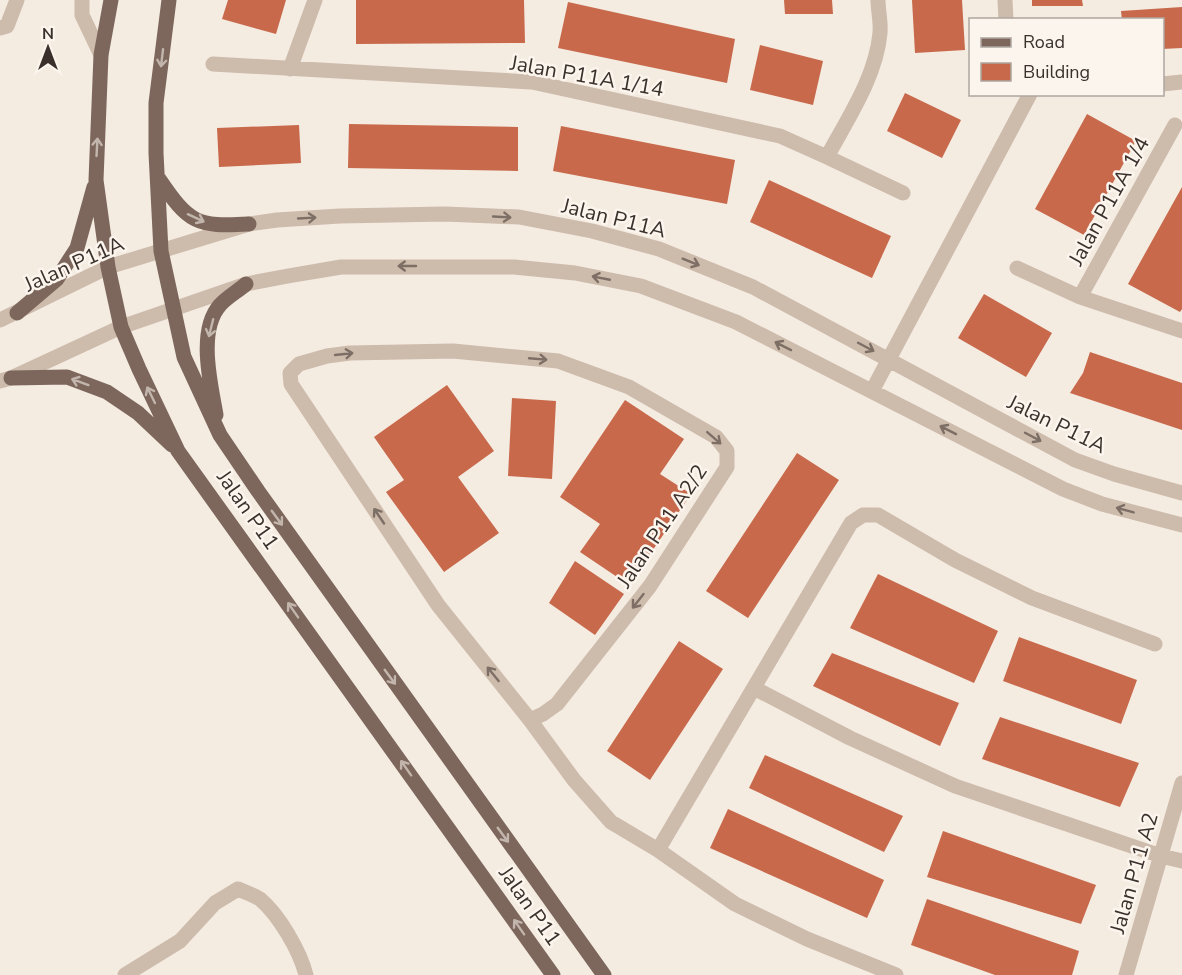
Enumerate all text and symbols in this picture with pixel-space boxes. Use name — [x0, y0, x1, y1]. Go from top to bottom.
north arrow — [18, 18, 78, 78]
legend — [969, 18, 1164, 96]
text: N — [42, 23, 54, 45]
text: Road — [1023, 30, 1065, 54]
one-way arrow — [156, 48, 167, 67]
street label: Jalan P11A 1/14 — [507, 49, 666, 103]
text: Building — [1023, 60, 1090, 84]
street label: Jalan P11A 1/4 — [1062, 132, 1156, 271]
one-way arrow — [91, 137, 102, 157]
street label: Jalan P11A — [558, 191, 669, 244]
one-way arrow — [492, 211, 512, 222]
one-way arrow — [186, 213, 204, 225]
one-way arrow — [297, 213, 317, 224]
street label: Jalan P11A — [19, 230, 128, 299]
one-way arrow — [681, 257, 700, 268]
one-way arrow — [397, 260, 417, 272]
one-way arrow — [592, 272, 611, 283]
one-way arrow — [204, 318, 216, 337]
one-way arrow — [774, 340, 792, 351]
one-way arrow — [857, 342, 875, 354]
one-way arrow — [334, 348, 353, 359]
one-way arrow — [528, 354, 548, 365]
one-way arrow — [71, 375, 90, 386]
one-way arrow — [145, 386, 157, 404]
street label: Jalan P11A — [1002, 388, 1111, 460]
one-way arrow — [940, 424, 957, 436]
one-way arrow — [706, 431, 721, 445]
one-way arrow — [1024, 431, 1041, 443]
street label: Jalan P11 A2/2 — [610, 459, 714, 594]
street label: Jalan P11 — [210, 464, 286, 555]
one-way arrow — [1116, 504, 1135, 515]
one-way arrow — [373, 508, 385, 525]
one-way arrow — [271, 509, 283, 525]
one-way arrow — [632, 593, 645, 609]
one-way arrow — [287, 602, 299, 618]
one-way arrow — [487, 666, 500, 682]
one-way arrow — [384, 668, 396, 684]
one-way arrow — [400, 761, 412, 777]
street label: Jalan P11 A2 — [1103, 809, 1165, 938]
one-way arrow — [497, 827, 509, 843]
street label: Jalan P11 — [492, 860, 568, 951]
one-way arrow — [513, 920, 525, 936]

